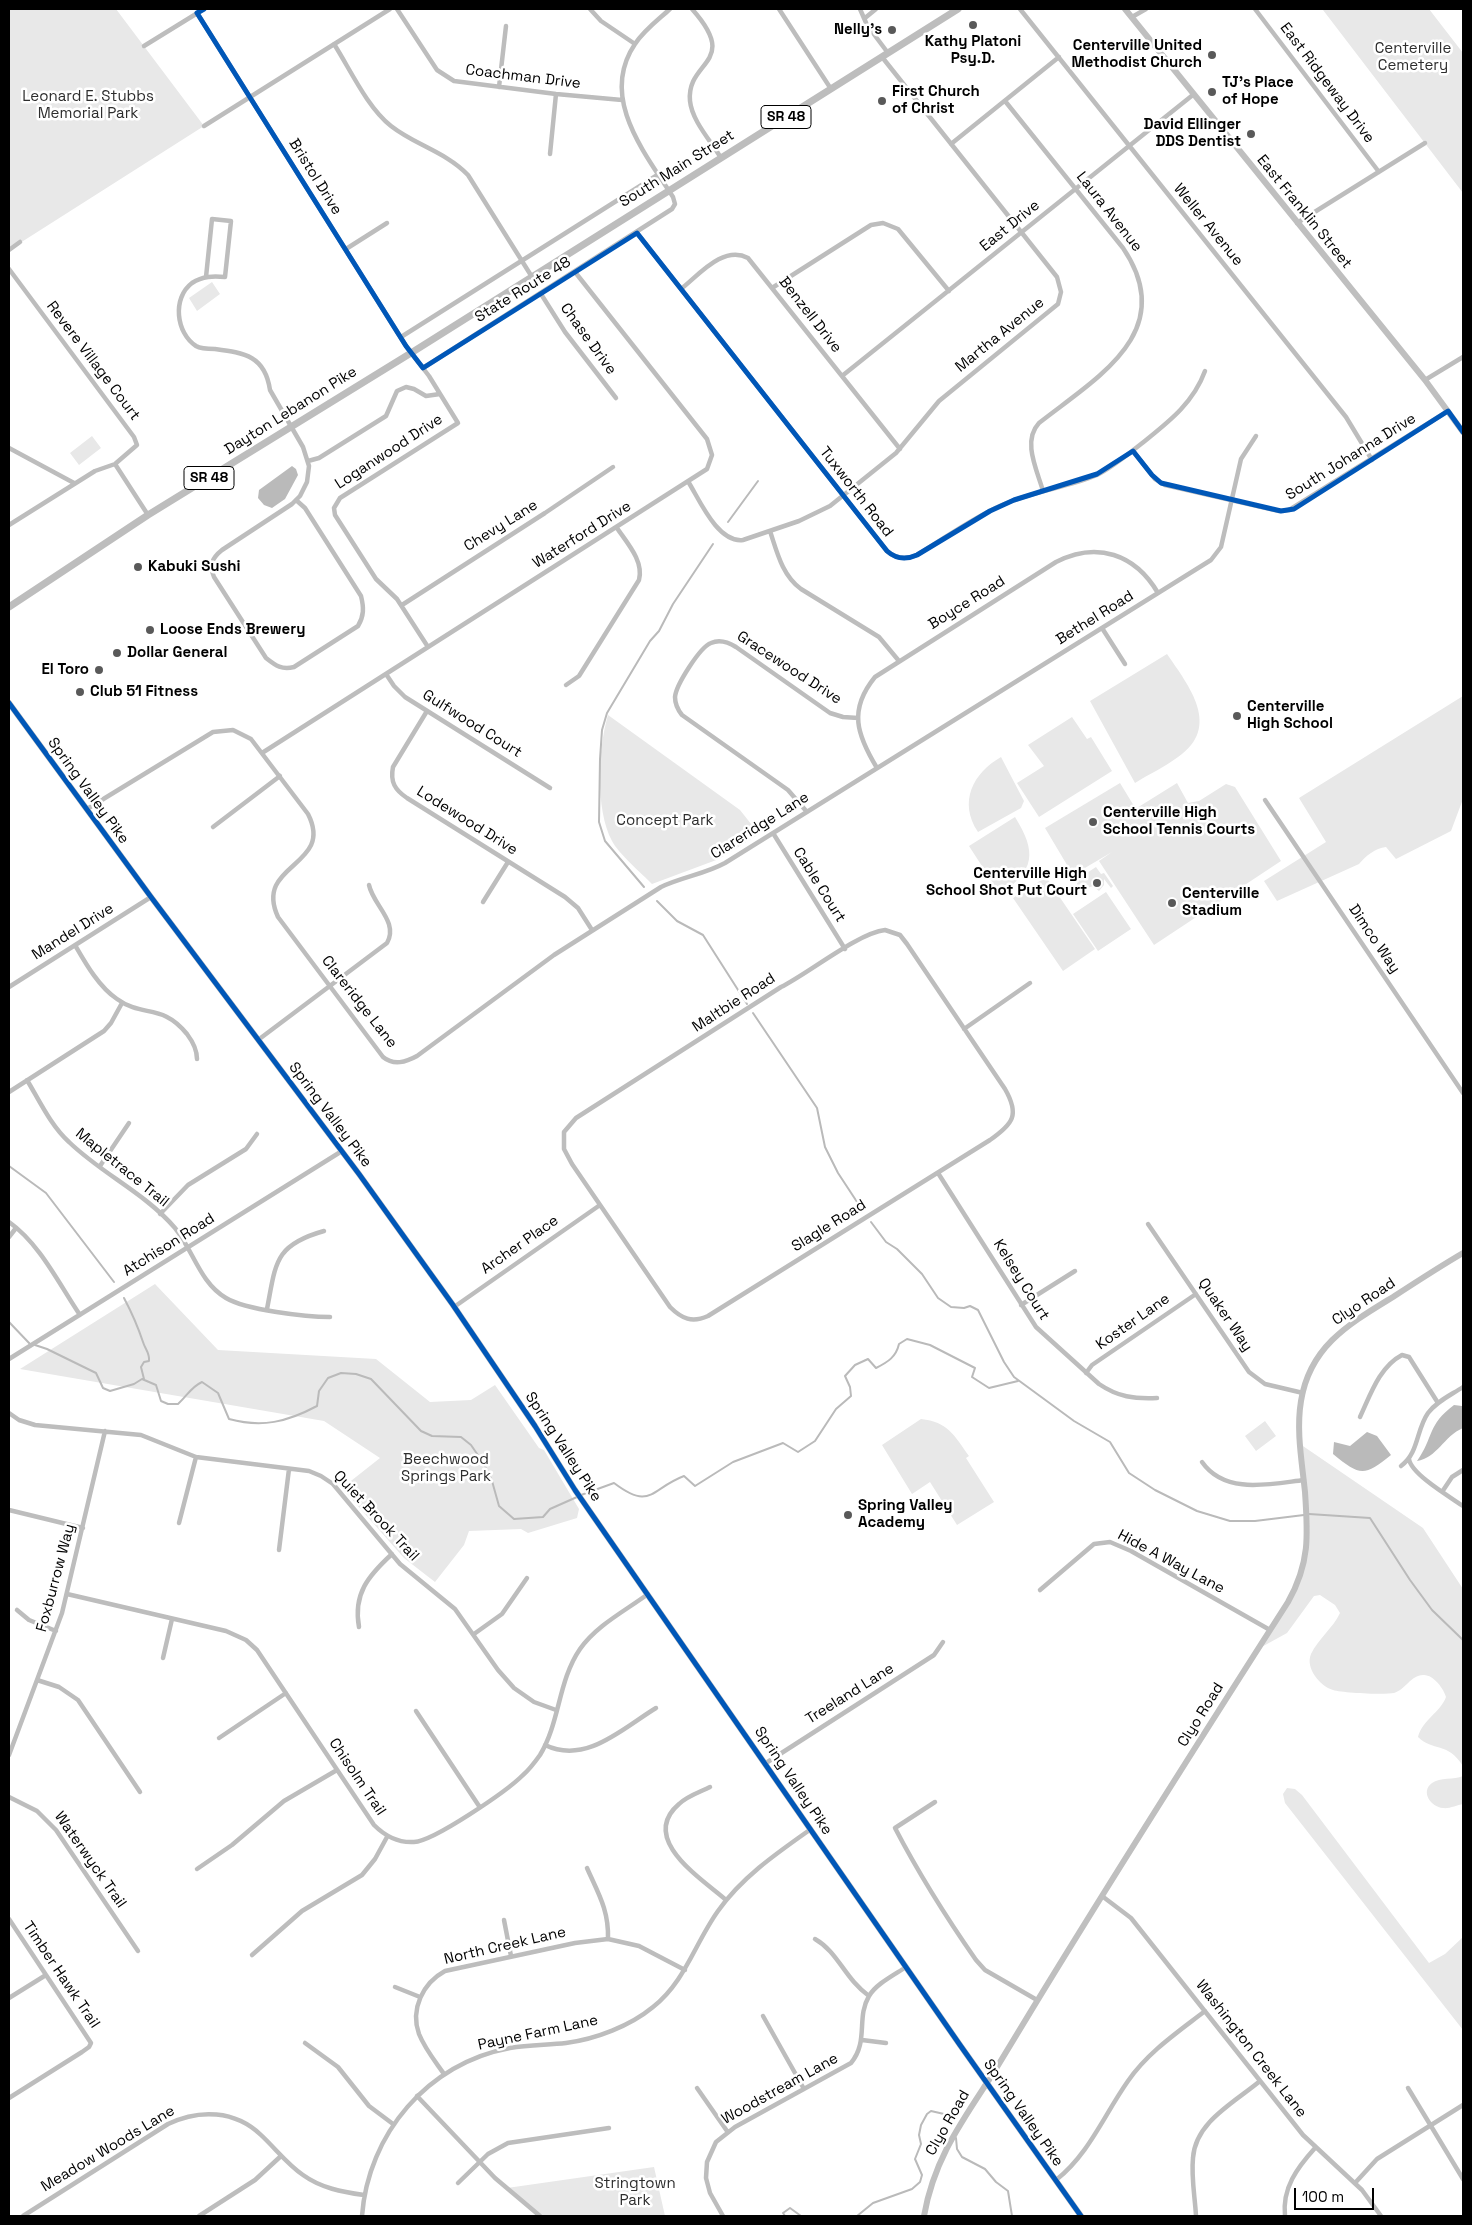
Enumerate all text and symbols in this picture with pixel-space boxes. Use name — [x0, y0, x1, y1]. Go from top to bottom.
marker: Kathy Platoni Psy.D. — [967, 19, 979, 31]
street label: East Ridgeway Drive — [1276, 19, 1378, 147]
place label: Nelly's — [834, 21, 882, 39]
marker: Nelly's — [886, 24, 898, 36]
place label: Kathy Platoni Psy.D. — [925, 33, 1021, 68]
place label: Centerville United Methodist Church — [1071, 37, 1202, 72]
park label: Centerville Cemetery — [1375, 40, 1451, 75]
marker: Centerville United Methodist Church — [1206, 49, 1218, 61]
street label: Coachman Drive — [464, 61, 582, 93]
place label: TJ's Place of Hope — [1222, 74, 1294, 109]
place label: First Church of Christ — [892, 83, 980, 118]
marker: TJ's Place of Hope — [1206, 86, 1218, 98]
park label: Leonard E. Stubbs Memorial Park — [22, 88, 154, 123]
marker: First Church of Christ — [876, 95, 888, 107]
road number: SR 48 — [761, 105, 811, 128]
place label: David Ellinger DDS Dentist — [1143, 116, 1241, 151]
street label: South Main Street — [616, 126, 738, 212]
marker: David Ellinger DDS Dentist — [1245, 128, 1257, 140]
street label: Bristol Drive — [284, 136, 346, 218]
street label: East Franklin Street — [1253, 151, 1355, 273]
street label: Laura Avenue — [1072, 168, 1146, 256]
street label: Weller Avenue — [1169, 180, 1247, 270]
street label: East Drive — [977, 197, 1043, 255]
street label: State Route 48 — [472, 253, 574, 327]
street label: Benzell Drive — [775, 273, 845, 357]
street label: Martha Avenue — [952, 294, 1048, 376]
street label: Revere Village Court — [42, 298, 144, 424]
street label: Chase Drive — [556, 300, 620, 378]
street label: Dayton Lebanon Pike — [222, 363, 360, 459]
street label: South Johanna Drive — [1283, 410, 1419, 504]
street label: Loganwood Drive — [332, 411, 446, 493]
street label: Tuxworth Road — [815, 443, 897, 541]
road number: SR 48 — [184, 466, 234, 489]
street label: Chevy Lane — [461, 496, 541, 556]
street label: Waterford Drive — [529, 498, 635, 572]
place label: Kabuki Sushi — [148, 558, 241, 576]
marker: Kabuki Sushi — [132, 561, 144, 573]
street label: Boyce Road — [925, 572, 1009, 634]
street label: Bethel Road — [1053, 587, 1137, 649]
place label: Loose Ends Brewery — [160, 621, 305, 639]
marker: Loose Ends Brewery — [144, 624, 156, 636]
street label: Gracewood Drive — [733, 627, 845, 709]
place label: Dollar General — [127, 644, 227, 662]
marker: Dollar General — [111, 647, 123, 659]
place label: El Toro — [41, 661, 89, 679]
marker: El Toro — [93, 664, 105, 676]
place label: Club 51 Fitness — [90, 683, 198, 701]
marker: Club 51 Fitness — [74, 686, 86, 698]
street label: Gulfwood Court — [419, 686, 525, 762]
place label: Centerville High School — [1247, 698, 1333, 733]
marker: Centerville High School — [1231, 710, 1243, 722]
street label: Spring Valley Pike — [43, 734, 133, 848]
street label: Lodewood Drive — [413, 783, 521, 859]
street label: Clareridge Lane — [708, 789, 812, 863]
place label: Centerville High School Tennis Courts — [1103, 804, 1255, 839]
park label: Concept Park — [616, 812, 714, 830]
marker: Centerville High School Tennis Courts — [1087, 816, 1099, 828]
street label: Cable Court — [789, 844, 849, 926]
place label: Centerville High School Shot Put Court — [926, 865, 1087, 900]
marker: Centerville High School Shot Put Court — [1091, 877, 1103, 889]
place label: Centerville Stadium — [1182, 885, 1259, 920]
marker: Centerville Stadium — [1166, 897, 1178, 909]
street label: Mandel Drive — [29, 900, 117, 964]
street label: Dimco Way — [1344, 901, 1404, 977]
street label: Clareridge Lane — [317, 952, 401, 1052]
street label: Maltbie Road — [689, 970, 779, 1036]
street label: Spring Valley Pike — [285, 1059, 375, 1171]
street label: Mapletrace Trail — [72, 1125, 172, 1211]
street label: Slagle Road — [789, 1196, 869, 1256]
street label: Atchison Road — [120, 1210, 218, 1280]
street label: Archer Place — [478, 1212, 562, 1278]
street label: Kelsey Court — [989, 1236, 1053, 1324]
street label: Clyo Road — [1329, 1274, 1399, 1330]
street label: Quaker Way — [1194, 1275, 1256, 1355]
street label: Koster Lane — [1093, 1290, 1173, 1354]
street label: Spring Valley Pike — [521, 1389, 605, 1505]
park label: Beechwood Springs Park — [401, 1451, 491, 1486]
street label: Quiet Brook Trail — [330, 1467, 422, 1565]
place label: Spring Valley Academy — [858, 1497, 953, 1532]
marker: Spring Valley Academy — [842, 1509, 854, 1521]
street label: Foxburrow Way — [33, 1522, 79, 1634]
street label: Hide A Way Lane — [1114, 1526, 1228, 1598]
street label: Treeland Lane — [803, 1660, 897, 1728]
street label: Clyo Road — [1174, 1680, 1228, 1750]
street label: Spring Valley Pike — [750, 1723, 836, 1839]
street label: Chisolm Trail — [325, 1735, 389, 1819]
street label: Waterwyck Trail — [50, 1808, 130, 1912]
street label: Timber Hawk Trail — [19, 1918, 103, 2032]
street label: North Creek Lane — [442, 1923, 568, 1969]
street label: Washington Creek Lane — [1192, 1977, 1310, 2121]
street label: Payne Farm Lane — [476, 2011, 600, 2055]
street label: Woodstream Lane — [719, 2050, 841, 2128]
street label: Spring Valley Pike — [979, 2056, 1067, 2170]
street label: Clyo Road — [922, 2087, 974, 2159]
street label: Meadow Woods Lane — [38, 2102, 178, 2196]
park label: Stringtown Park — [594, 2175, 676, 2210]
scale bar — [1297, 2178, 1377, 2210]
text: 100 m — [1302, 2187, 1344, 2206]

